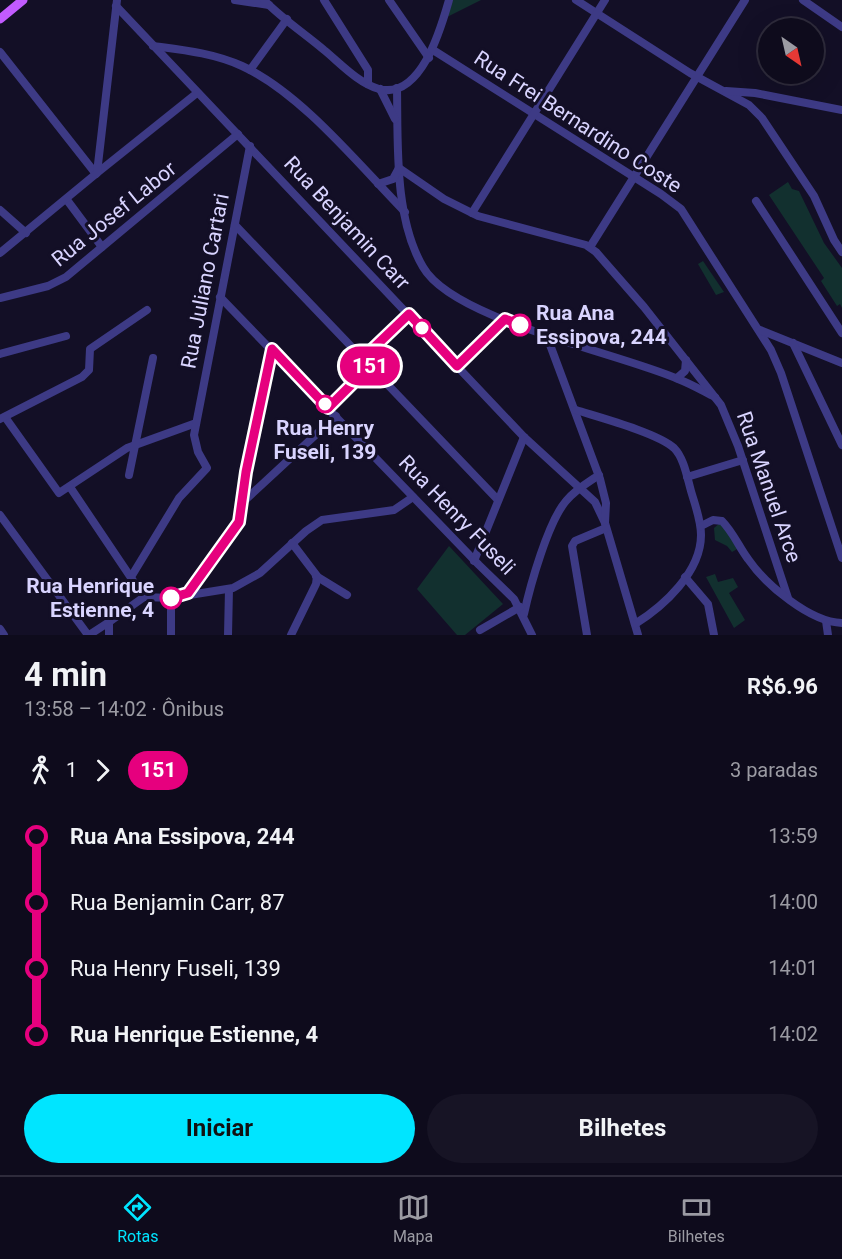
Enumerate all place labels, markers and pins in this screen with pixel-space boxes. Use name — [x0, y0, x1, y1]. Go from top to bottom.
place label: Rua Ana Essipova, 244 — [536, 301, 667, 349]
marker: Rua Ana Essipova, 244 — [509, 314, 531, 336]
unlabelled marker — [413, 319, 431, 337]
marker: Rua Henry Fuseli, 139 — [316, 395, 334, 413]
place label: Rua Henry Fuseli, 139 — [274, 416, 376, 464]
place label: Rua Henrique Estienne, 4 — [26, 574, 154, 622]
marker: Rua Henrique Estienne, 4 — [160, 587, 182, 609]

